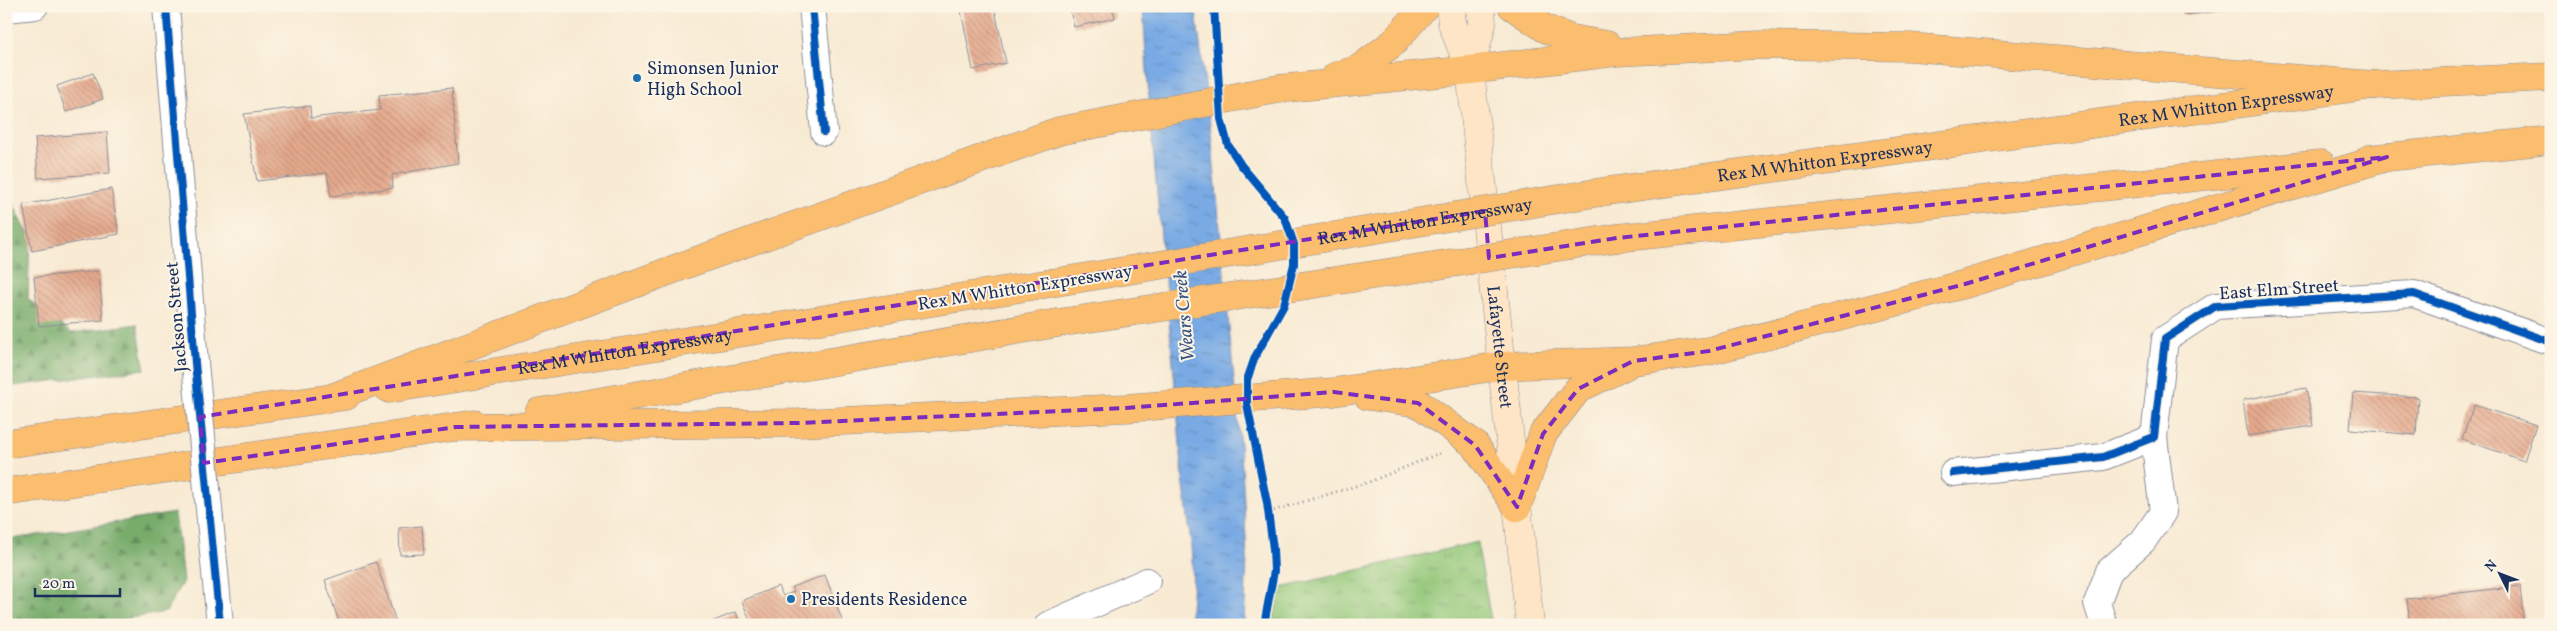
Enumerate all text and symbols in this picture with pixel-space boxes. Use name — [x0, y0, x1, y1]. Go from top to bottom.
place label: Simonsen Junior High School — [647, 57, 779, 103]
marker: Simonsen Junior High School — [631, 72, 643, 84]
street label: Rex M Whitton Expressway — [2117, 80, 2336, 134]
street label: Rex M Whitton Expressway — [1716, 135, 1935, 190]
street label: Rex M Whitton Expressway — [1316, 192, 1535, 253]
street label: Rex M Whitton Expressway — [916, 259, 1135, 318]
street label: Jackson Street — [160, 260, 195, 373]
water label: Wears Creek — [1168, 269, 1202, 362]
street label: East Elm Street — [2218, 274, 2340, 307]
street label: Lafayette Street — [1479, 284, 1518, 410]
street label: Rex M Whitton Expressway — [516, 323, 735, 382]
north arrow — [2474, 548, 2524, 598]
text: N — [2481, 556, 2502, 576]
scale bar — [35, 566, 120, 598]
text: 20 m — [42, 574, 75, 595]
place label: Presidents Residence — [801, 588, 967, 613]
marker: Presidents Residence — [785, 593, 797, 605]

